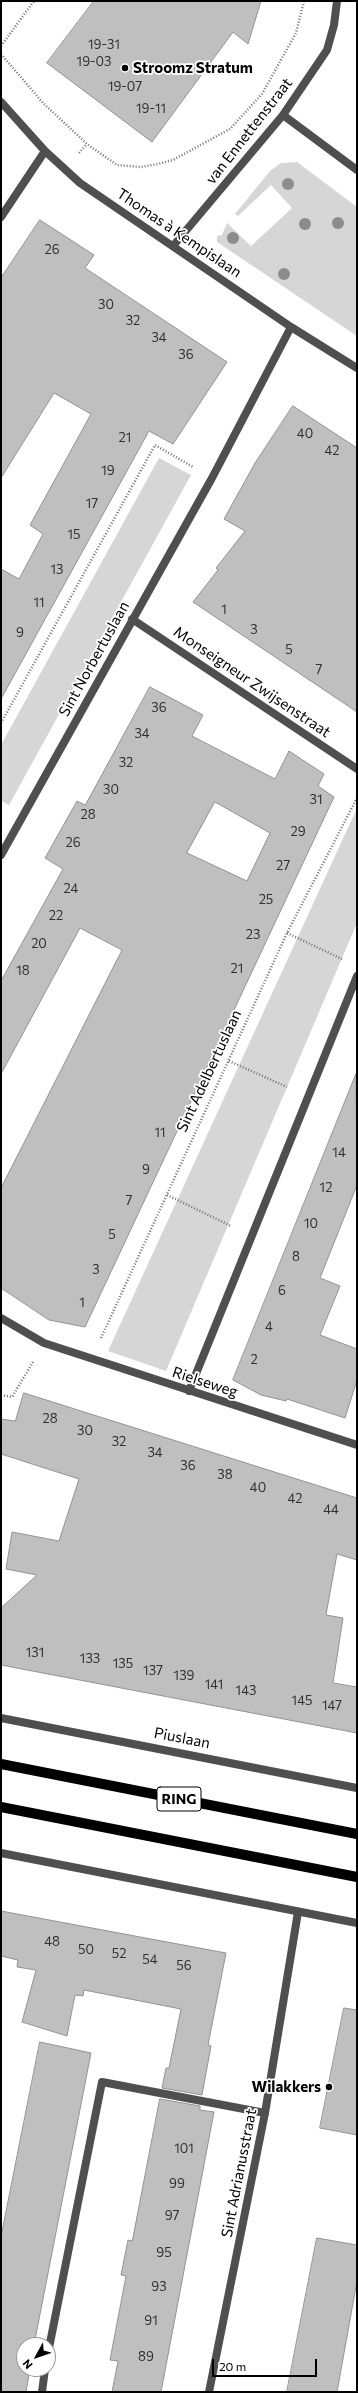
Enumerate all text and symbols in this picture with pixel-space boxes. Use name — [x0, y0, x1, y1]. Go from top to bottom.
house number: 19-31 — [88, 37, 120, 53]
house number: 19-03 — [77, 54, 111, 70]
place label: Stroomz Stratum — [133, 59, 253, 77]
marker: Stroomz Stratum — [120, 63, 130, 73]
street label: van Ennettenstraat — [202, 74, 296, 188]
house number: 19-07 — [108, 79, 142, 95]
house number: 19-11 — [136, 101, 166, 117]
street label: Thomas à Kempislaan — [113, 185, 245, 281]
house number: 26 — [44, 242, 60, 258]
house number: 30 — [98, 297, 114, 313]
house number: 32 — [126, 313, 140, 329]
house number: 34 — [151, 330, 167, 346]
house number: 36 — [178, 347, 194, 363]
house number: 40 — [297, 426, 313, 442]
house number: 21 — [119, 430, 131, 446]
house number: 42 — [325, 443, 339, 459]
house number: 19 — [101, 463, 115, 479]
house number: 17 — [86, 496, 98, 512]
house number: 15 — [67, 527, 81, 543]
house number: 13 — [51, 562, 63, 578]
house number: 11 — [33, 595, 45, 611]
street label: Sint Norbertuslaan — [55, 598, 133, 720]
house number: 1 — [221, 602, 227, 618]
house number: 3 — [250, 622, 258, 638]
street label: Monseigneur Zwijsenstraat — [170, 623, 334, 741]
house number: 9 — [16, 625, 24, 641]
house number: 5 — [285, 642, 293, 658]
house number: 7 — [316, 662, 322, 678]
house number: 36 — [151, 700, 167, 716]
house number: 34 — [134, 726, 150, 742]
house number: 32 — [119, 755, 133, 771]
house number: 30 — [103, 782, 119, 798]
house number: 31 — [310, 792, 322, 808]
house number: 28 — [80, 807, 96, 823]
house number: 29 — [290, 824, 306, 840]
house number: 26 — [65, 835, 81, 851]
house number: 27 — [276, 858, 290, 874]
house number: 24 — [64, 881, 78, 897]
house number: 25 — [259, 892, 273, 908]
house number: 22 — [49, 908, 63, 924]
house number: 23 — [246, 927, 260, 943]
house number: 20 — [31, 936, 47, 952]
house number: 21 — [231, 961, 243, 977]
house number: 18 — [16, 963, 30, 979]
street label: Sint Adelbertuslaan — [173, 1007, 245, 1135]
house number: 11 — [154, 1125, 166, 1141]
house number: 14 — [332, 1145, 346, 1161]
house number: 9 — [142, 1162, 150, 1178]
house number: 12 — [320, 1180, 332, 1196]
house number: 7 — [126, 1193, 132, 1209]
house number: 10 — [304, 1216, 318, 1232]
house number: 5 — [108, 1227, 116, 1243]
house number: 8 — [292, 1249, 300, 1265]
house number: 3 — [92, 1262, 100, 1278]
house number: 6 — [278, 1283, 286, 1299]
house number: 1 — [79, 1295, 85, 1311]
house number: 4 — [265, 1319, 273, 1335]
house number: 2 — [250, 1352, 258, 1368]
street label: Rielseweg — [170, 1363, 240, 1401]
house number: 28 — [42, 1411, 58, 1427]
house number: 30 — [77, 1423, 93, 1439]
house number: 32 — [112, 1434, 126, 1450]
house number: 34 — [147, 1445, 163, 1461]
house number: 36 — [180, 1458, 196, 1474]
house number: 38 — [217, 1467, 233, 1483]
house number: 40 — [250, 1480, 266, 1496]
house number: 42 — [288, 1491, 302, 1507]
house number: 44 — [323, 1502, 339, 1518]
house number: 131 — [26, 1645, 44, 1661]
house number: 133 — [80, 1651, 100, 1667]
house number: 135 — [113, 1656, 133, 1672]
house number: 137 — [143, 1663, 163, 1679]
house number: 139 — [174, 1668, 194, 1684]
house number: 141 — [205, 1677, 223, 1693]
house number: 143 — [236, 1683, 256, 1699]
house number: 145 — [292, 1693, 312, 1709]
house number: 147 — [322, 1698, 342, 1714]
street label: Piuslaan — [153, 1724, 211, 1752]
road number: RING — [157, 1787, 201, 1811]
house number: 48 — [44, 1934, 60, 1950]
house number: 50 — [78, 1942, 94, 1958]
house number: 52 — [112, 1946, 126, 1962]
house number: 54 — [142, 1952, 158, 1968]
house number: 56 — [176, 1958, 192, 1974]
place label: Wilakkers — [251, 2078, 321, 2096]
marker: Wilakkers — [324, 2082, 334, 2092]
street label: Sint Adrianusstraat — [218, 2107, 260, 2239]
house number: 101 — [174, 2141, 194, 2157]
house number: 99 — [169, 2176, 185, 2192]
house number: 97 — [165, 2208, 179, 2224]
house number: 95 — [156, 2245, 172, 2261]
house number: 93 — [151, 2279, 167, 2295]
house number: 91 — [144, 2313, 158, 2329]
north arrow — [16, 2337, 56, 2377]
house number: 89 — [138, 2349, 154, 2365]
scale bar — [214, 2351, 319, 2377]
text: N — [20, 2357, 35, 2372]
text: 20 m — [219, 2359, 246, 2373]

